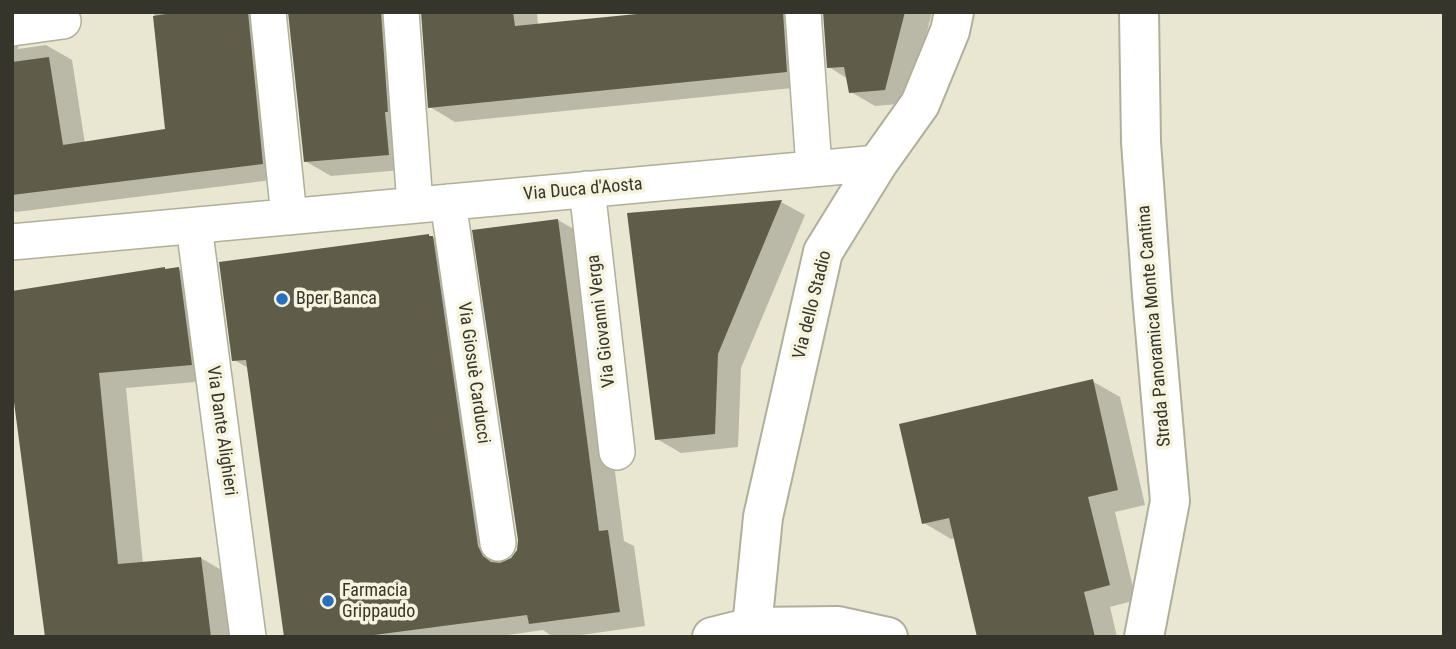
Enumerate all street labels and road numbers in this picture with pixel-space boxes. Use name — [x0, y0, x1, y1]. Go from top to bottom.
street label: Via Duca d'Aosta — [523, 174, 643, 206]
street label: Strada Panoramica Monte Cantina — [1134, 204, 1176, 448]
street label: Via dello Stadio — [789, 248, 837, 362]
street label: Via Giovanni Verga — [583, 253, 621, 389]
street label: Via Giosuè Carducci — [452, 301, 494, 445]
street label: Via Dante Alighieri — [201, 365, 241, 497]

